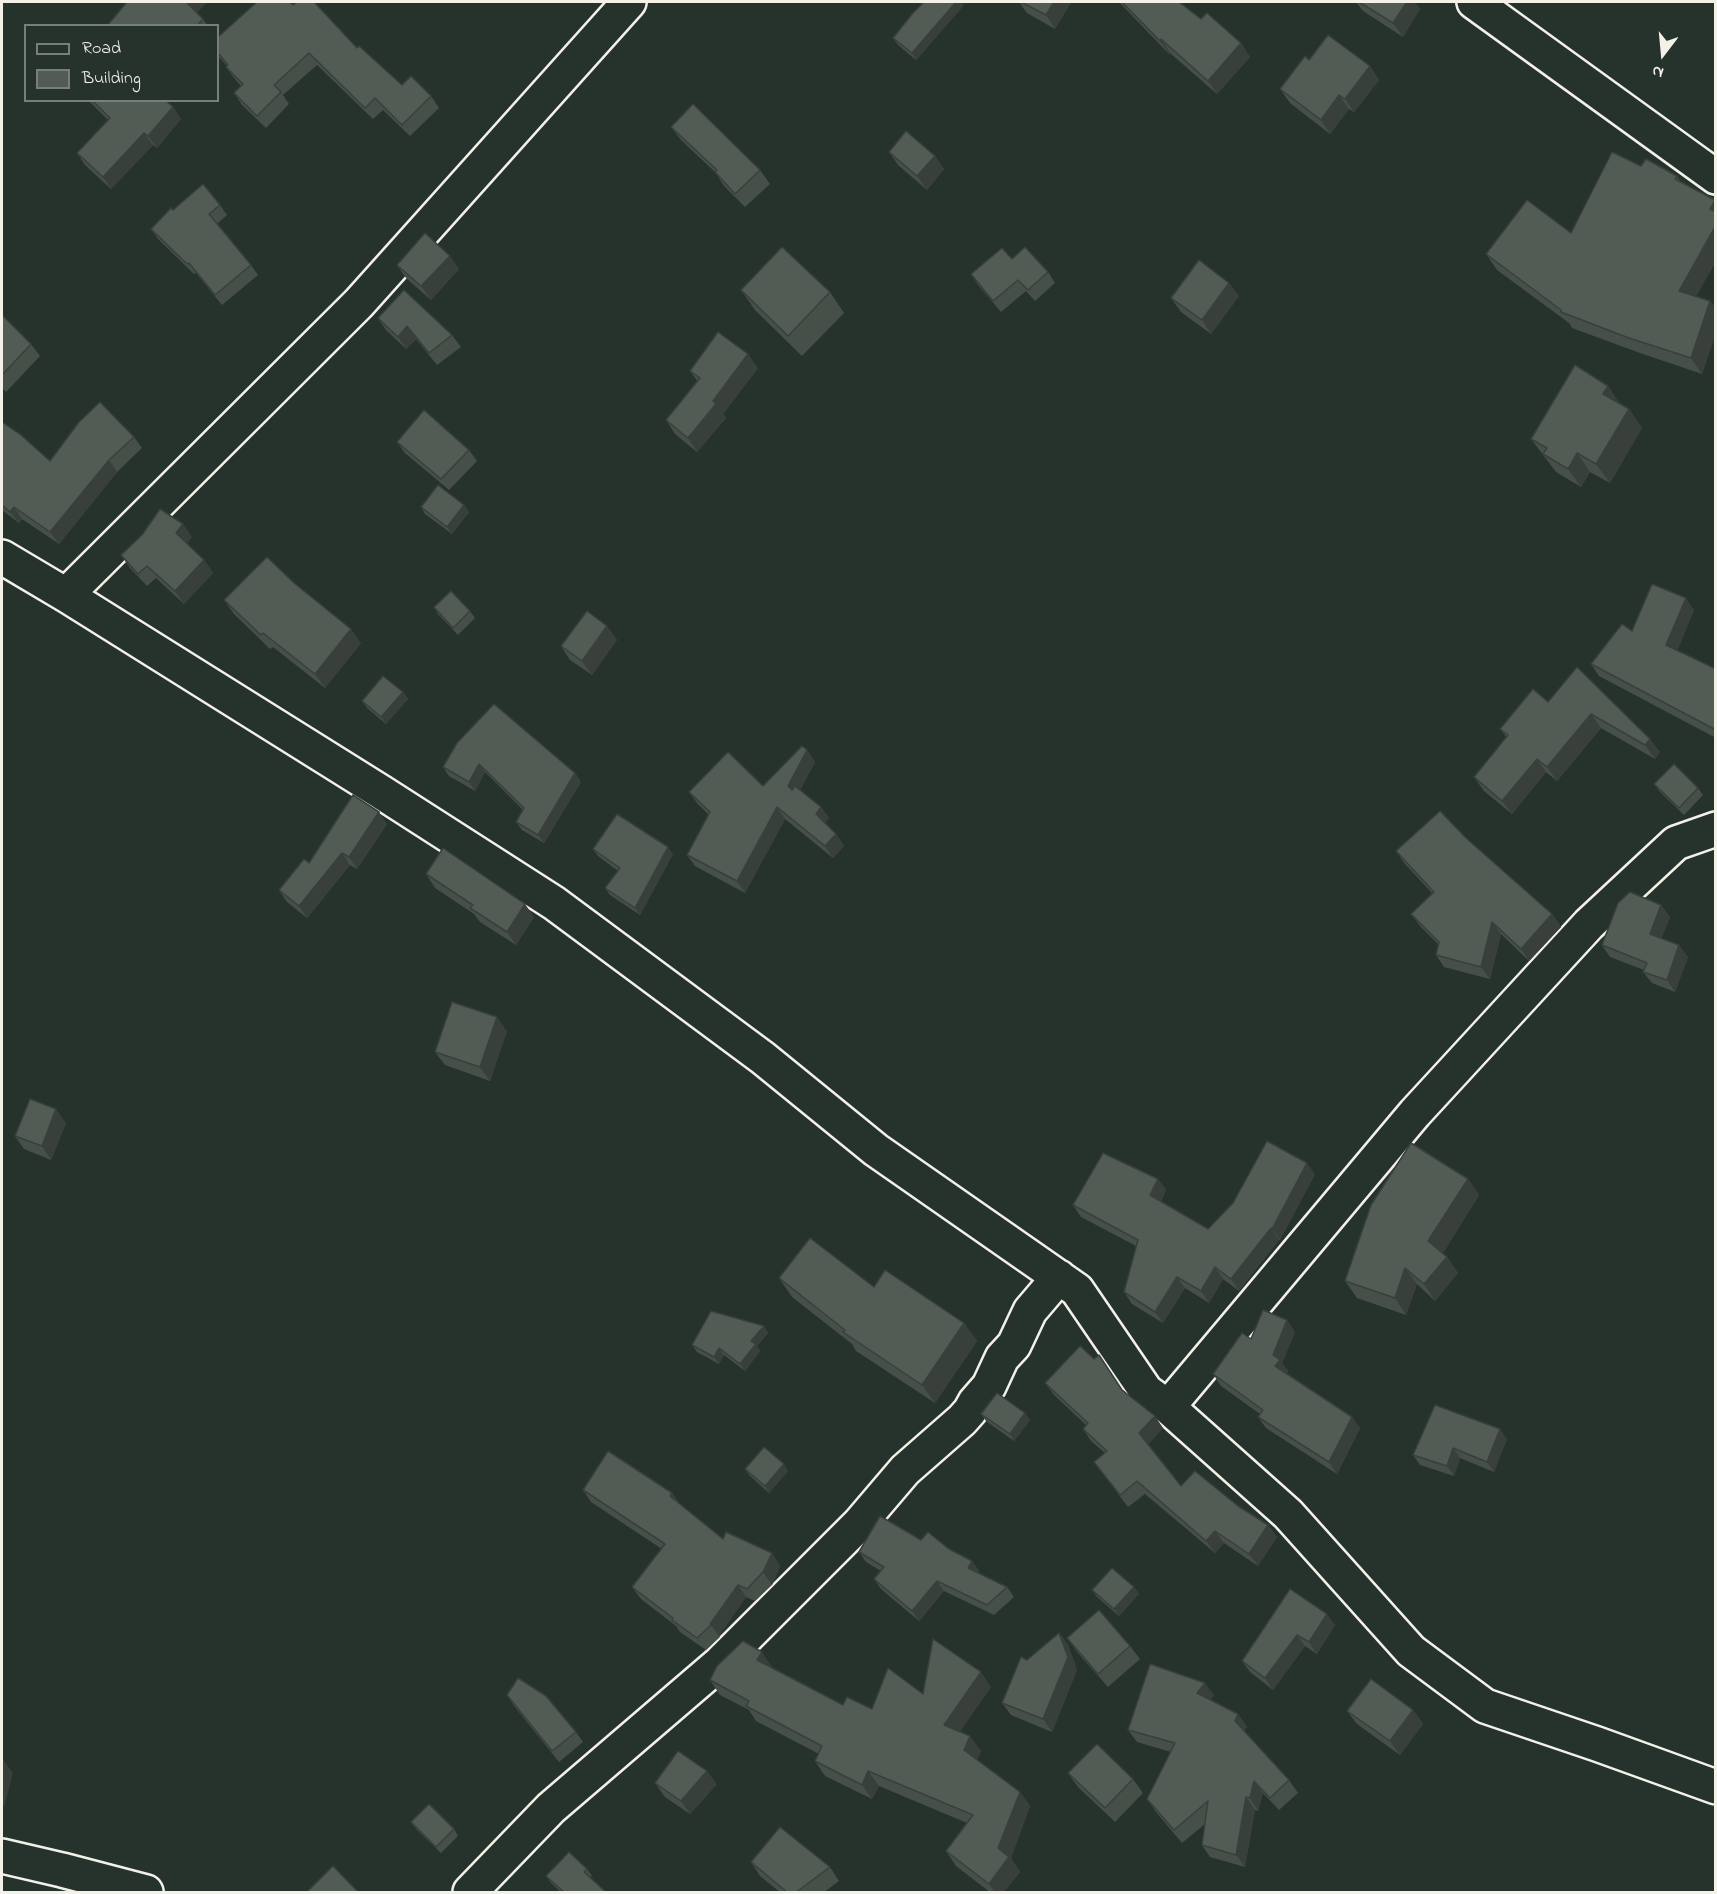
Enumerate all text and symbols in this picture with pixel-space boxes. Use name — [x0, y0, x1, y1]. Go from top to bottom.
legend — [24, 24, 219, 102]
north arrow — [1633, 24, 1693, 84]
text: Road — [82, 36, 121, 62]
text: N — [1650, 58, 1667, 84]
text: Building — [82, 66, 141, 92]

